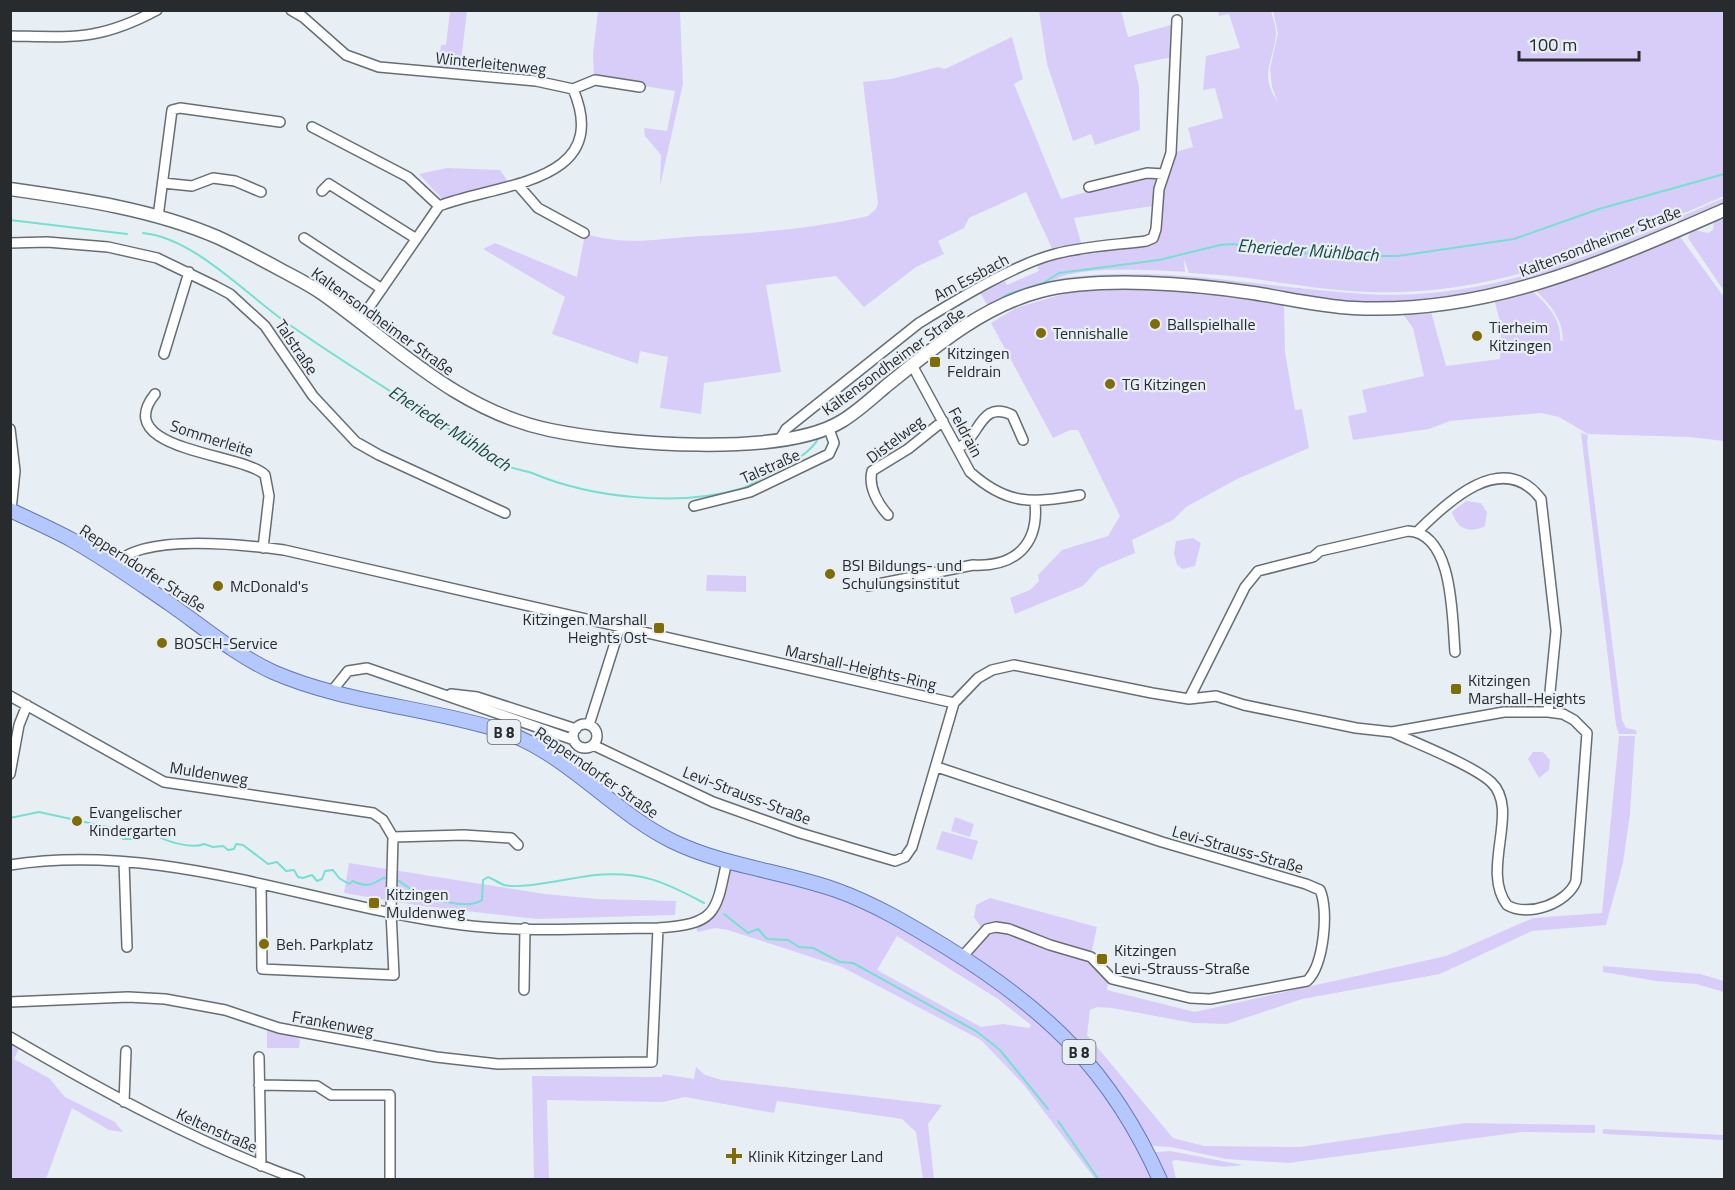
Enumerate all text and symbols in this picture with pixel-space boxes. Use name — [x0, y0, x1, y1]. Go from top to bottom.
scale bar — [1519, 24, 1639, 62]
text: 100 m — [1528, 31, 1577, 58]
street label: Winterleitenweg — [434, 45, 548, 81]
street label: Kaltensondheimer Straße — [1516, 199, 1684, 283]
water label: Eherieder Mühlbach — [1237, 232, 1380, 268]
street label: Am Essbach — [929, 247, 1013, 307]
street label: Kaltensondheimer Straße — [306, 261, 460, 381]
street label: Kaltensondheimer Straße — [816, 301, 970, 421]
place label: Ballspielhalle — [1167, 312, 1256, 336]
street label: Talstraße — [270, 314, 324, 380]
place label: Tierheim Kitzingen — [1489, 315, 1552, 357]
marker: Ballspielhalle — [1148, 317, 1162, 331]
place label: Tennishalle — [1053, 321, 1128, 345]
marker: Tennishalle — [1034, 326, 1048, 340]
marker: Tierheim Kitzingen — [1470, 329, 1484, 343]
place label: Kitzingen Feldrain — [947, 341, 1010, 383]
marker: Kitzingen Feldrain — [928, 355, 942, 369]
place label: TG Kitzingen — [1122, 372, 1206, 396]
marker: TG Kitzingen — [1103, 377, 1117, 391]
water label: Eherieder Mühlbach — [383, 378, 517, 478]
street label: Feldrain — [943, 403, 989, 461]
street label: Distelweg — [861, 409, 929, 469]
street label: Sommerleite — [167, 413, 257, 463]
street label: Talstraße — [737, 442, 803, 490]
street label: Repperndorfer Straße — [75, 518, 211, 618]
place label: BSI Bildungs- und Schulungsinstitut — [842, 553, 962, 595]
marker: BSI Bildungs- und Schulungsinstitut — [823, 567, 837, 581]
place label: McDonald's — [230, 574, 309, 598]
marker: McDonald's — [211, 579, 225, 593]
place label: Kitzingen Marshall Heights Ost — [523, 607, 647, 649]
marker: Kitzingen Marshall Heights Ost — [652, 621, 666, 635]
place label: BOSCH-Service — [174, 631, 278, 655]
marker: BOSCH-Service — [155, 636, 169, 650]
street label: Marshall-Heights-Ring — [783, 638, 939, 696]
place label: Kitzingen Marshall-Heights — [1468, 668, 1586, 710]
marker: Kitzingen Marshall-Heights — [1449, 682, 1463, 696]
road number: B 8 — [488, 720, 520, 744]
street label: Repperndorfer Straße — [530, 720, 664, 824]
street label: Muldenweg — [168, 755, 250, 791]
street label: Levi-Strauss-Straße — [679, 759, 815, 831]
place label: Evangelischer Kindergarten — [89, 800, 182, 842]
marker: Evangelischer Kindergarten — [70, 814, 84, 828]
street label: Levi-Strauss-Straße — [1169, 819, 1307, 879]
place label: Kitzingen Muldenweg — [386, 882, 465, 924]
marker: Kitzingen Muldenweg — [367, 896, 381, 910]
place label: Beh. Parkplatz — [276, 932, 373, 956]
marker: Beh. Parkplatz — [257, 937, 271, 951]
place label: Kitzingen Levi-Strauss-Straße — [1114, 938, 1250, 980]
marker: Kitzingen Levi-Strauss-Straße — [1095, 952, 1109, 966]
street label: Frankenweg — [290, 1004, 376, 1042]
road number: B 8 — [1062, 1040, 1096, 1064]
street label: Keltenstraße — [172, 1101, 262, 1159]
place label: Klinik Kitzinger Land — [748, 1144, 883, 1168]
marker: Klinik Kitzinger Land — [725, 1147, 743, 1165]

